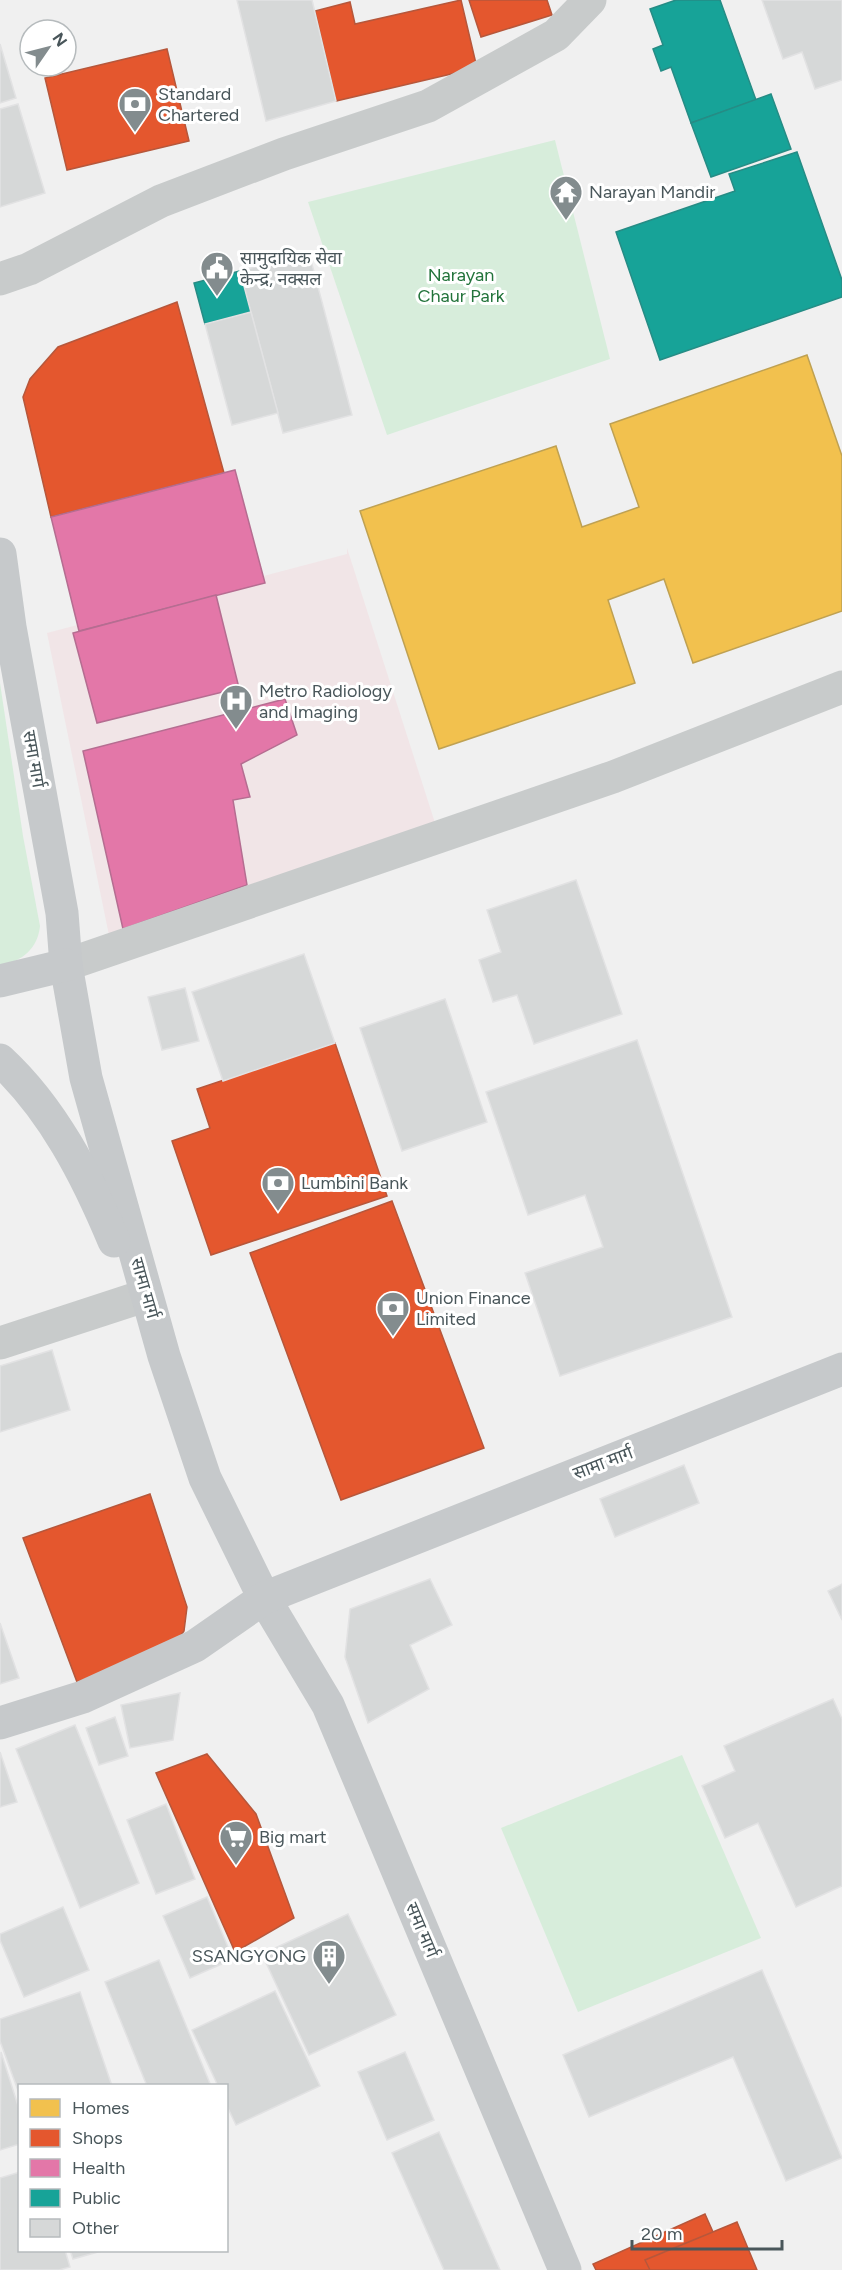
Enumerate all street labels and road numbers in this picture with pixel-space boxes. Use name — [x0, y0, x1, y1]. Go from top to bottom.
street label: समा मार्ग — [18, 729, 50, 790]
street label: सामा मार्ग — [126, 1255, 164, 1322]
street label: सामा मार्ग — [570, 1441, 637, 1484]
street label: समा मार्ग — [401, 1899, 444, 1962]

